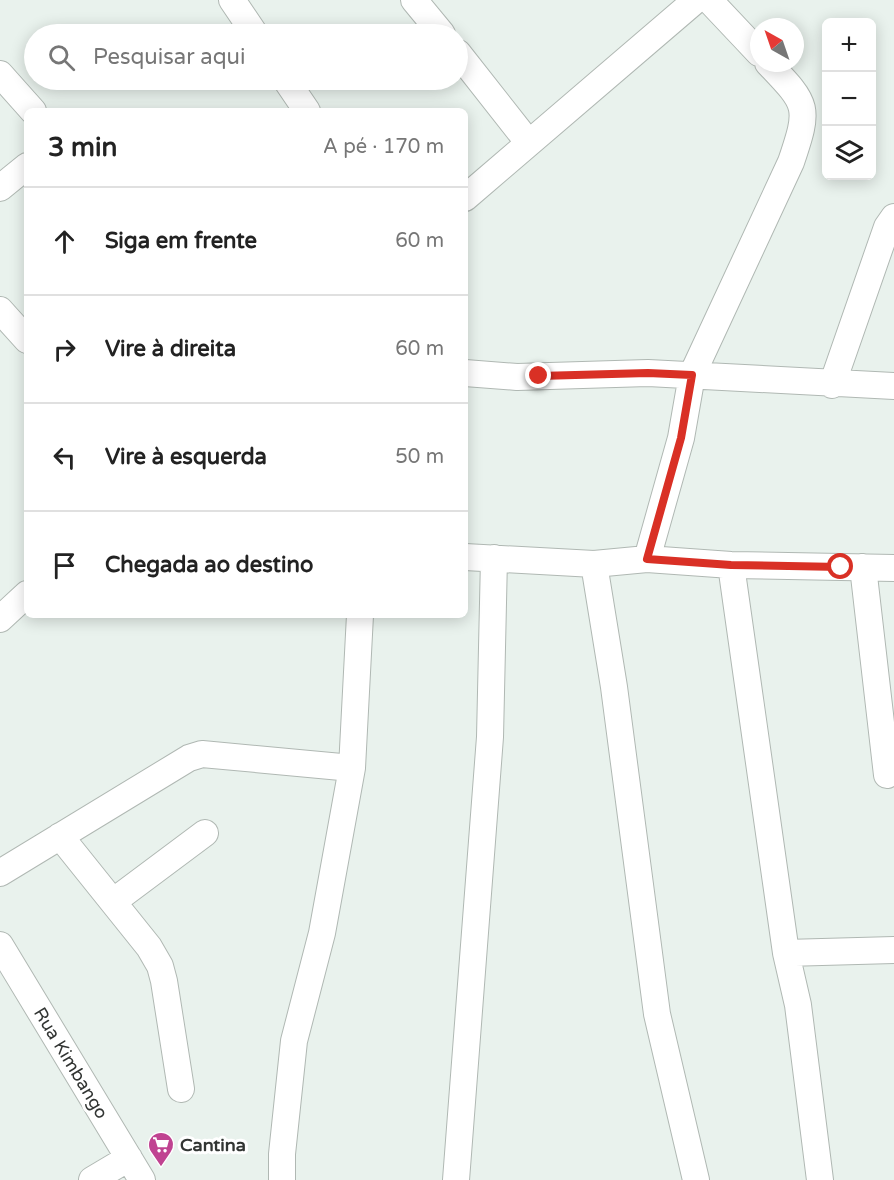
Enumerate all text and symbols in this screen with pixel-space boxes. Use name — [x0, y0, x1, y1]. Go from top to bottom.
north arrow — [750, 18, 804, 72]
map controls — [822, 18, 876, 180]
button: + — [822, 18, 876, 72]
search box — [24, 24, 468, 90]
icon: search — [45, 41, 78, 74]
text: Pesquisar aqui — [93, 44, 245, 70]
button: − — [822, 72, 876, 126]
button: layers — [822, 126, 876, 180]
text: 3 min — [48, 132, 117, 163]
text: A pé · 170 m — [323, 135, 444, 159]
icon: ahead — [48, 225, 81, 258]
text: Siga em frente — [105, 228, 257, 254]
text: 60 m — [395, 229, 444, 253]
icon: right — [48, 333, 81, 366]
text: Vire à direita — [105, 336, 236, 362]
text: 60 m — [395, 337, 444, 361]
route end — [525, 362, 551, 388]
icon: left — [48, 441, 81, 474]
text: Vire à esquerda — [105, 444, 267, 470]
text: 50 m — [395, 445, 444, 469]
icon: arrive — [48, 549, 81, 582]
text: Chegada ao destino — [105, 552, 313, 578]
route start — [827, 553, 853, 579]
street label: Rua Kimbango — [29, 1003, 113, 1123]
supermarket icon: Cantina — [146, 1130, 176, 1168]
place label: Cantina — [180, 1134, 246, 1156]

